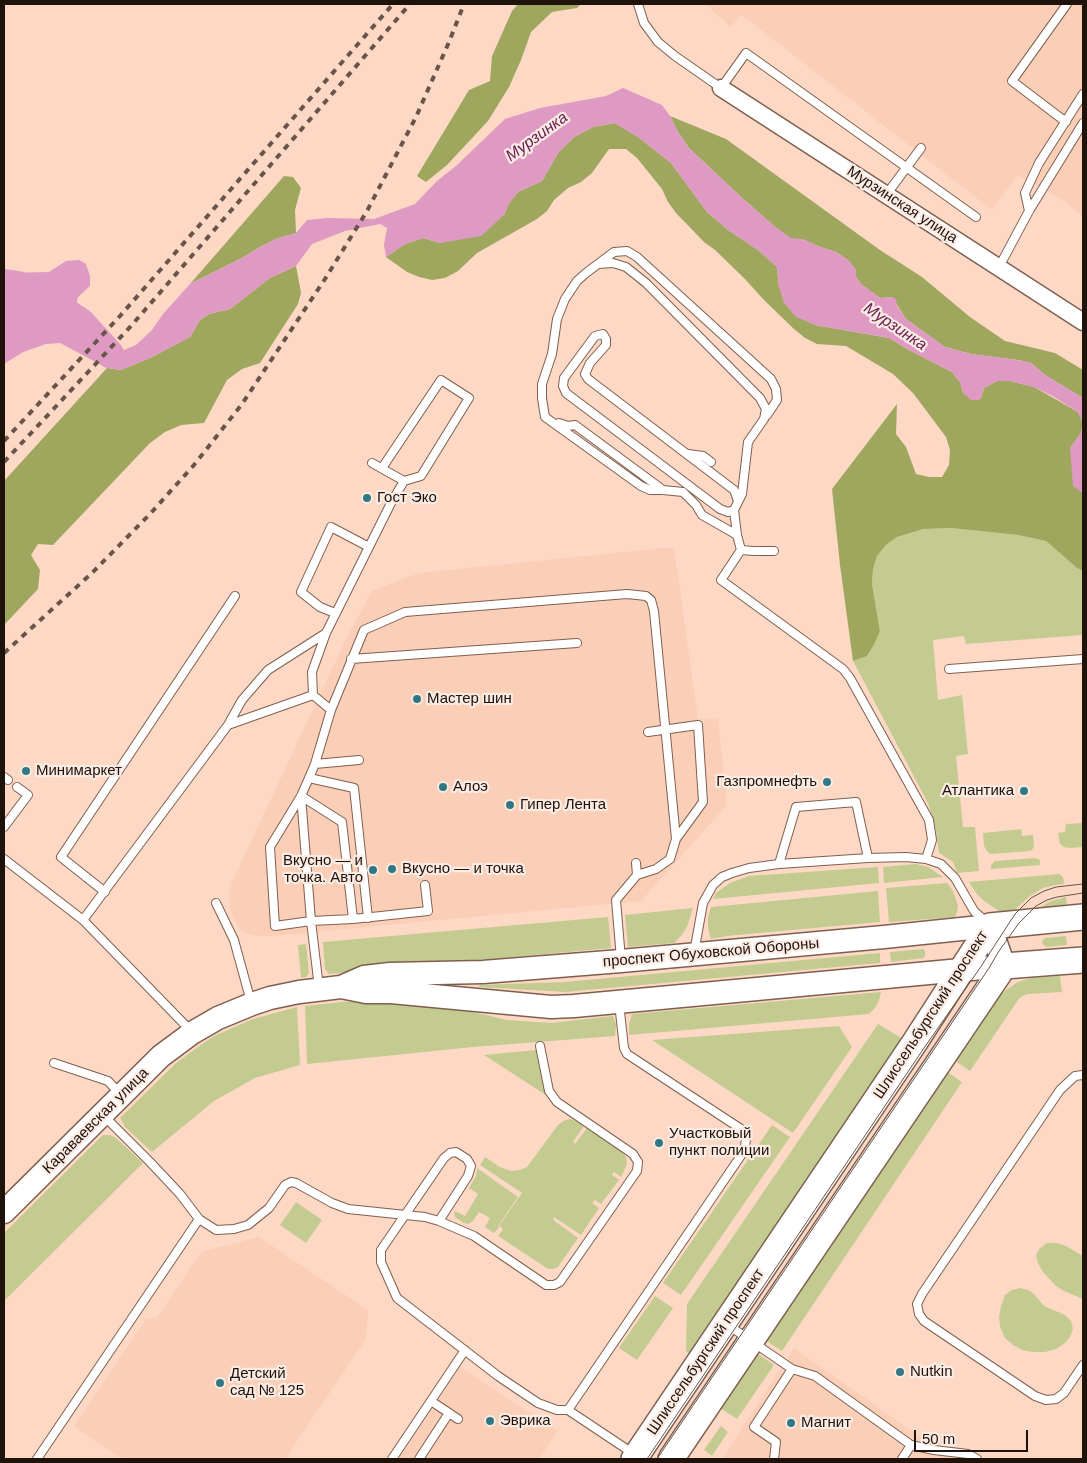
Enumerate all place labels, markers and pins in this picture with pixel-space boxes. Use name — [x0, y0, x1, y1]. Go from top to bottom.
place label: Гост Эко — [377, 489, 437, 507]
marker: Гост Эко — [361, 492, 373, 504]
place label: Мастер шин — [427, 690, 512, 708]
marker: Мастер шин — [411, 693, 423, 705]
place label: Минимаркет — [36, 762, 122, 780]
marker: Минимаркет — [20, 765, 32, 777]
place label: Газпромнефть — [716, 773, 817, 791]
marker: Газпромнефть — [821, 776, 833, 788]
place label: Алоэ — [453, 778, 488, 796]
marker: Алоэ — [437, 781, 449, 793]
place label: Атлантика — [942, 782, 1014, 800]
marker: Атлантика — [1018, 785, 1030, 797]
place label: Гипер Лента — [520, 796, 606, 814]
marker: Гипер Лента — [504, 799, 516, 811]
place label: Вкусно — и точка. Авто — [283, 852, 363, 887]
place label: Вкусно — и точка — [402, 860, 524, 878]
marker: Вкусно — и точка — [386, 863, 398, 875]
marker: Вкусно — и точка. Авто — [367, 864, 379, 876]
place label: Участковый пункт полиции — [669, 1125, 769, 1160]
marker: Участковый пункт полиции — [653, 1137, 665, 1149]
place label: Nutkin — [910, 1363, 953, 1381]
place label: Детский сад № 125 — [230, 1365, 304, 1400]
marker: Nutkin — [894, 1366, 906, 1378]
marker: Детский сад № 125 — [214, 1377, 226, 1389]
place label: Эврика — [500, 1412, 551, 1430]
place label: Магнит — [801, 1414, 851, 1432]
marker: Эврика — [484, 1415, 496, 1427]
marker: Магнит — [785, 1417, 797, 1429]

